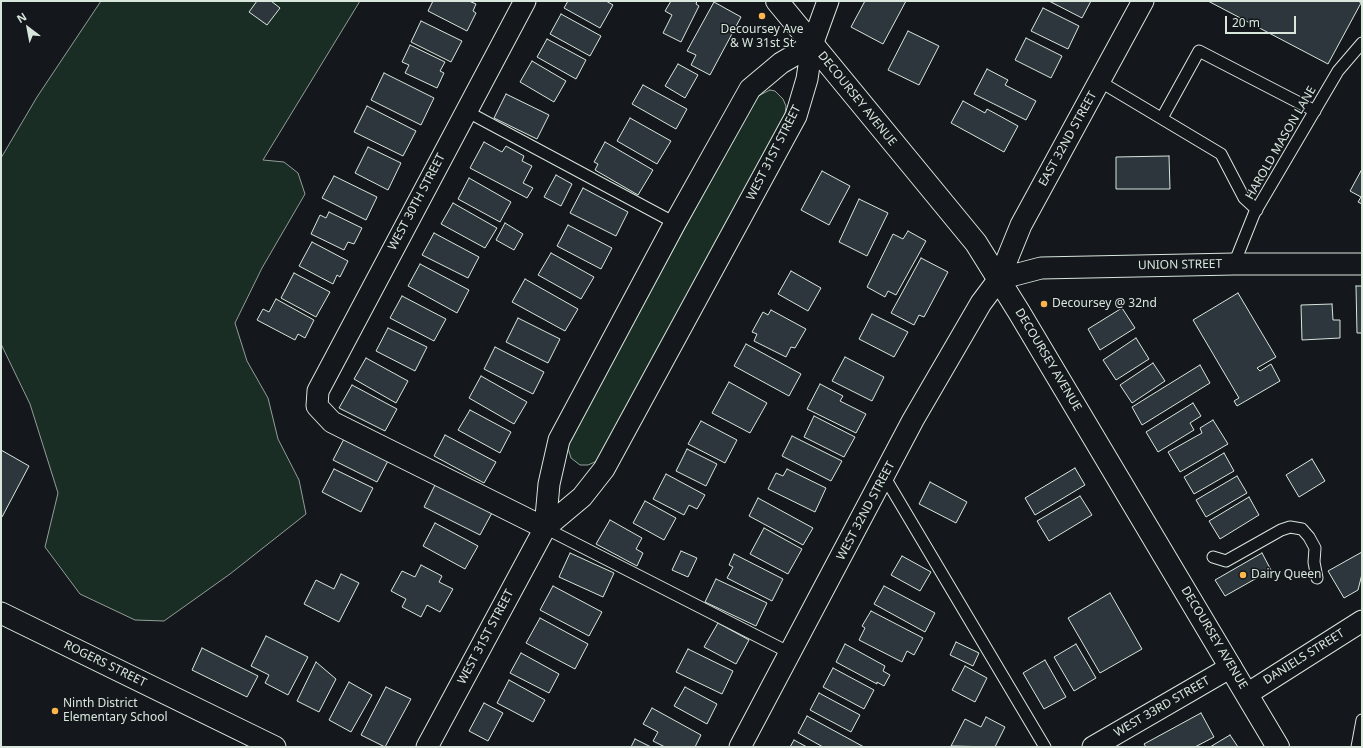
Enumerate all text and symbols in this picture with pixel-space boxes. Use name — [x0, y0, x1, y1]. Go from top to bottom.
north arrow — [8, 8, 48, 48]
scale bar — [1227, 8, 1298, 34]
text: N — [14, 9, 29, 26]
marker: Decoursey Ave & W 31st St — [757, 11, 767, 21]
text: 20 m — [1232, 14, 1260, 31]
place label: Decoursey Ave & W 31st St — [721, 23, 803, 51]
street label: DECOURSEY AVENUE — [815, 49, 899, 149]
street label: HAROLD MASON LANE — [1243, 84, 1319, 202]
street label: EAST 32ND STREET — [1036, 89, 1100, 189]
street label: WEST 31ST STREET — [744, 103, 804, 203]
street label: WEST 30TH STREET — [385, 151, 449, 253]
street label: UNION STREET — [1138, 257, 1222, 273]
place label: Decoursey @ 32nd — [1052, 297, 1157, 311]
marker: Decoursey @ 32nd — [1039, 299, 1049, 309]
street label: DECOURSEY AVENUE — [1012, 306, 1084, 414]
street label: WEST 32ND STREET — [834, 459, 898, 563]
place label: Dairy Queen — [1251, 568, 1322, 582]
marker: Dairy Queen — [1238, 570, 1248, 580]
street label: DECOURSEY AVENUE — [1178, 584, 1250, 692]
street label: WEST 31ST STREET — [455, 587, 517, 687]
street label: DANIELS STREET — [1261, 626, 1347, 688]
street label: ROGERS STREET — [61, 638, 149, 690]
street label: WEST 33RD STREET — [1112, 674, 1212, 740]
place label: Ninth District Elementary School — [63, 697, 168, 725]
marker: Ninth District Elementary School — [50, 706, 60, 716]

